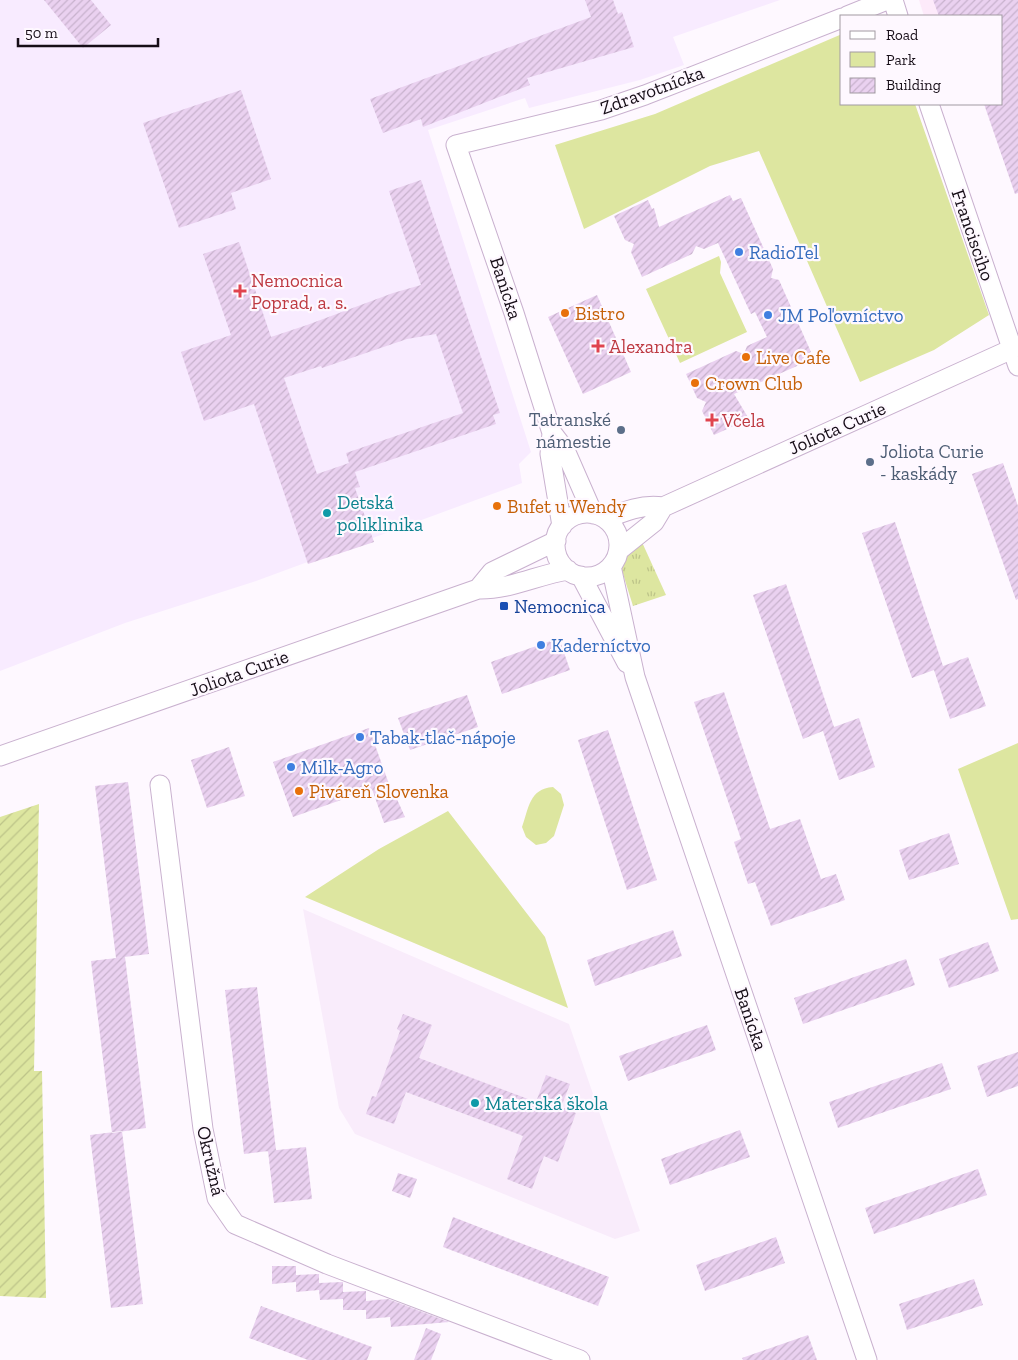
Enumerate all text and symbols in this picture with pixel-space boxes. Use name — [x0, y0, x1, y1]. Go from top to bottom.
scale bar — [18, 15, 158, 47]
legend — [840, 15, 1003, 105]
text: 50 m — [25, 24, 58, 42]
text: Road — [886, 26, 919, 44]
text: Park — [886, 51, 916, 69]
street label: Zdravotnícka — [597, 61, 707, 119]
text: Building — [886, 76, 941, 94]
street label: Francisciho — [947, 186, 1000, 284]
place label: RadioTel — [749, 241, 819, 264]
marker: RadioTel — [733, 246, 745, 258]
street label: Banícka — [485, 254, 527, 322]
place label: Nemocnica Poprad, a. s. — [251, 269, 347, 314]
marker: Nemocnica Poprad, a. s. — [233, 284, 247, 298]
place label: Bistro — [575, 302, 625, 325]
place label: JM Poľovníctvo — [778, 304, 904, 327]
marker: Bistro — [559, 307, 571, 319]
marker: JM Poľovníctvo — [762, 309, 774, 321]
place label: Alexandra — [609, 335, 693, 358]
marker: Alexandra — [591, 339, 605, 353]
place label: Live Cafe — [756, 346, 830, 369]
marker: Live Cafe — [740, 351, 752, 363]
place label: Crown Club — [705, 372, 803, 395]
marker: Crown Club — [689, 377, 701, 389]
street label: Joliota Curie — [785, 396, 889, 460]
place label: Tatranské námestie — [529, 408, 611, 453]
place label: Včela — [721, 409, 765, 432]
marker: Včela — [706, 414, 718, 426]
marker: Tatranské námestie — [615, 424, 627, 436]
place label: Joliota Curie - kaskády — [880, 440, 984, 485]
marker: Joliota Curie - kaskády — [864, 456, 876, 468]
place label: Detská poliklinika — [337, 491, 423, 536]
place label: Bufet u Wendy — [507, 495, 627, 518]
marker: Bufet u Wendy — [491, 500, 503, 512]
marker: Detská poliklinika — [321, 507, 333, 519]
place label: Nemocnica — [514, 595, 606, 618]
marker: Nemocnica — [498, 600, 510, 612]
place label: Kaderníctvo — [551, 634, 651, 657]
marker: Kaderníctvo — [535, 639, 547, 651]
street label: Joliota Curie — [186, 644, 292, 702]
place label: Tabak-tlač-nápoje — [370, 726, 516, 749]
marker: Tabak-tlač-nápoje — [354, 731, 366, 743]
place label: Milk-Agro — [301, 756, 384, 779]
marker: Milk-Agro — [285, 761, 297, 773]
place label: Piváreň Slovenka — [309, 780, 449, 803]
marker: Piváreň Slovenka — [293, 785, 305, 797]
street label: Banícka — [730, 985, 772, 1053]
place label: Materská škola — [485, 1092, 608, 1115]
marker: Materská škola — [469, 1097, 481, 1109]
street label: Okružná — [192, 1124, 230, 1198]

